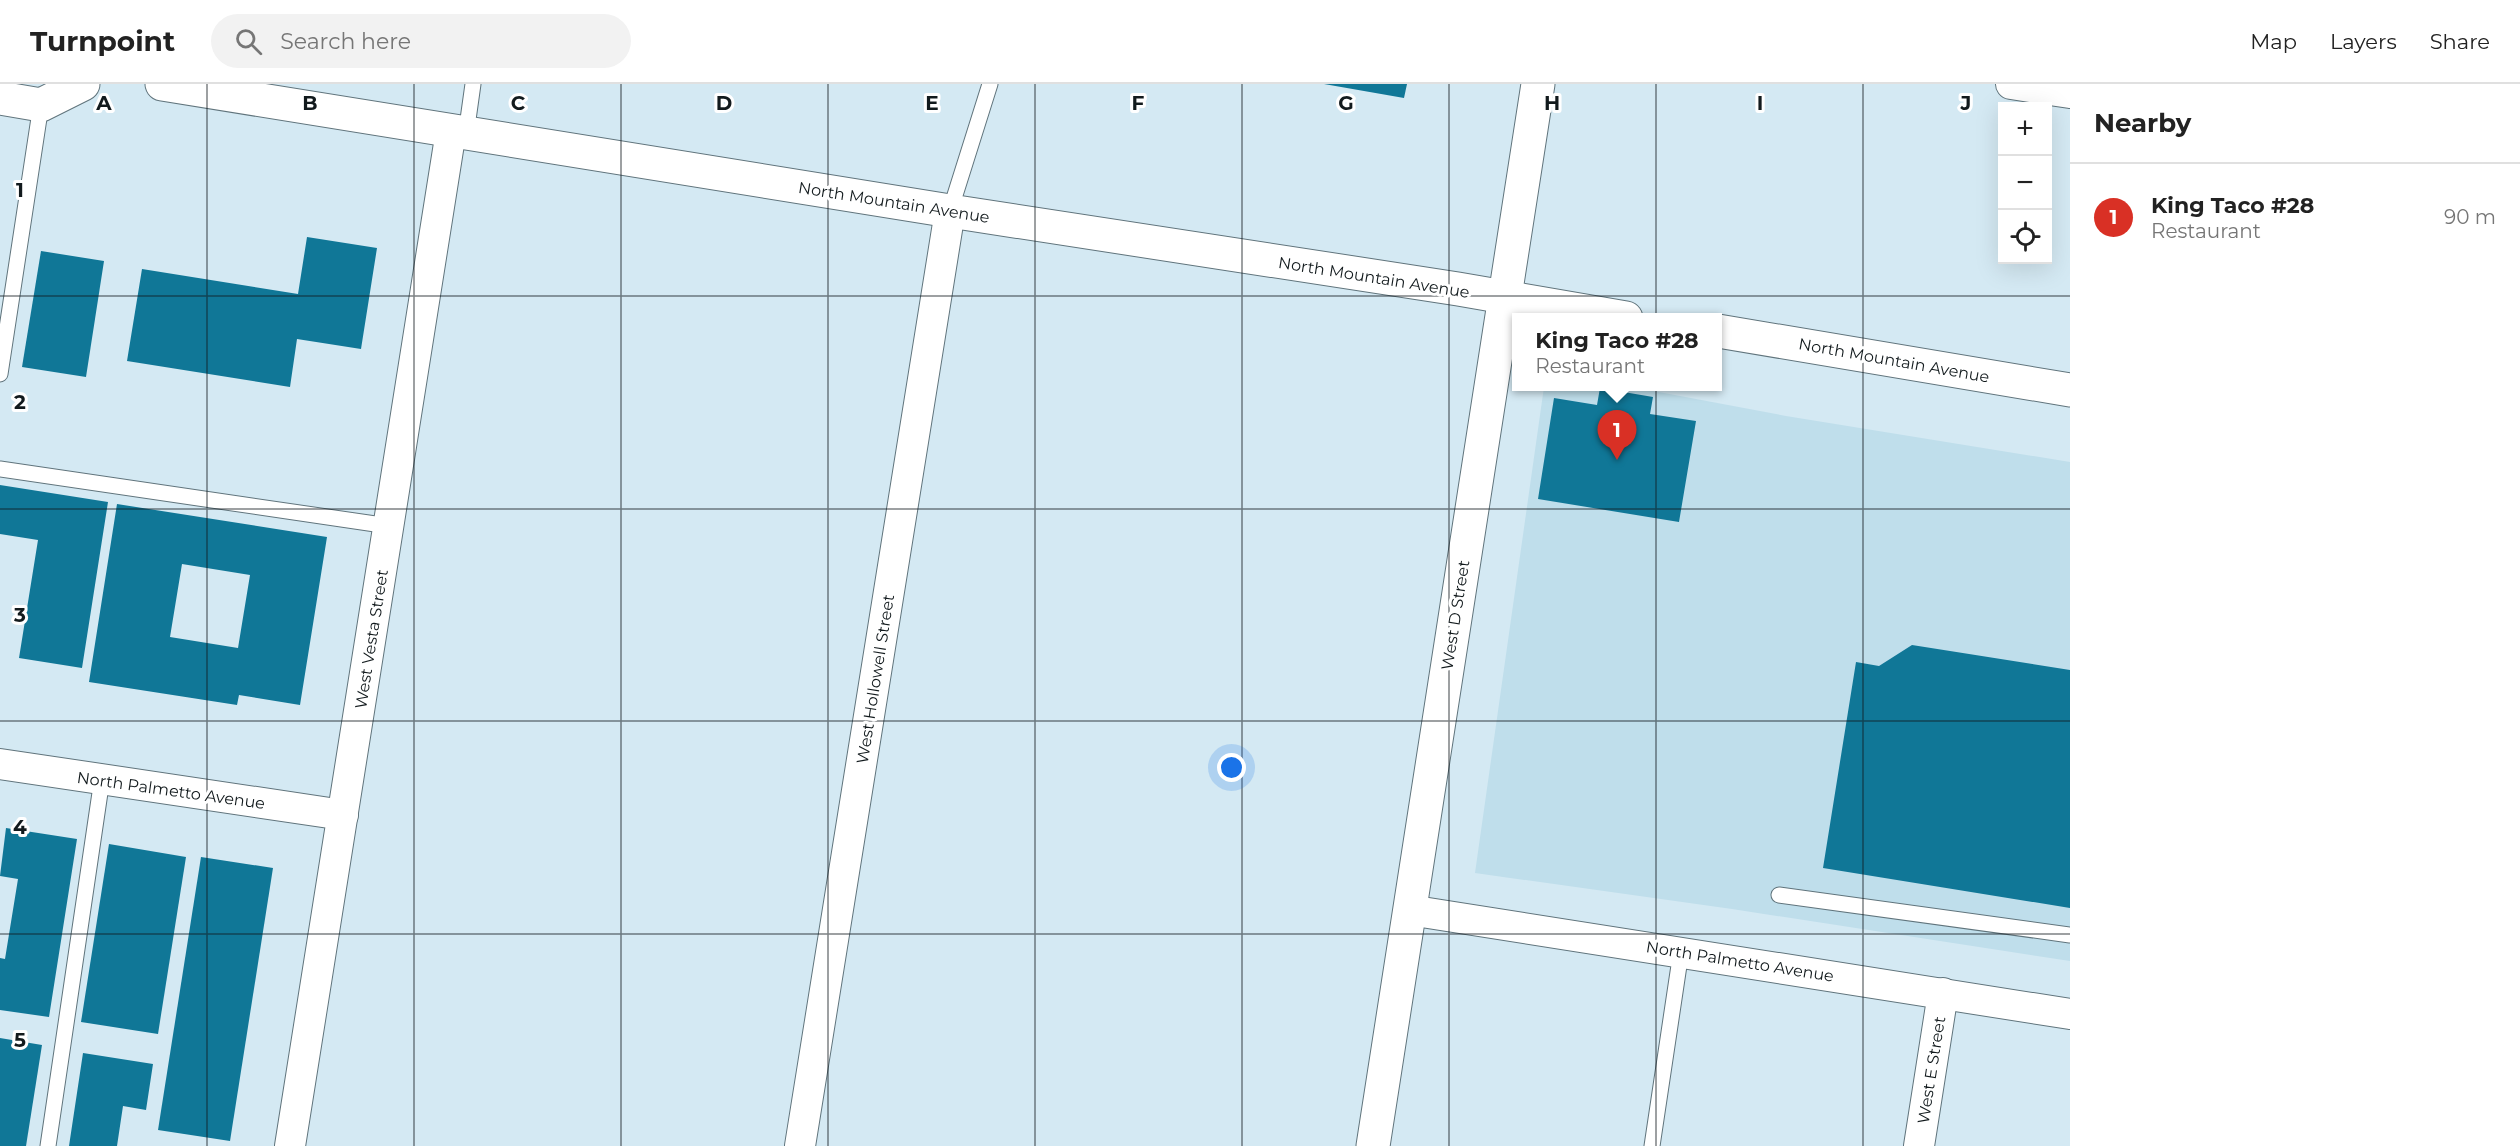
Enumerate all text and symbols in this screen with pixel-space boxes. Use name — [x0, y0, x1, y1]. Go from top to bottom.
search box — [211, 14, 631, 68]
text: Turnpoint — [30, 24, 175, 58]
icon: search — [232, 25, 265, 58]
text: Search here — [280, 28, 411, 55]
text: Map — [2250, 29, 2297, 54]
text: Layers — [2330, 29, 2397, 54]
text: Share — [2430, 29, 2490, 54]
text: A — [95, 91, 112, 115]
text: B — [302, 91, 318, 115]
text: C — [511, 91, 526, 115]
text: D — [716, 91, 732, 115]
text: E — [925, 91, 939, 115]
text: F — [1132, 91, 1145, 115]
text: G — [1338, 91, 1354, 115]
text: H — [1544, 91, 1560, 115]
text: I — [1757, 91, 1763, 115]
text: J — [1960, 91, 1971, 115]
map controls — [1998, 102, 2052, 264]
button: + — [1998, 102, 2052, 156]
text: Nearby — [2094, 107, 2191, 139]
button: − — [1998, 156, 2052, 210]
text: 1 — [16, 178, 24, 202]
street label: North Mountain Avenue — [797, 178, 991, 227]
text: King Taco #28 — [2151, 192, 2314, 219]
text: 1 — [2110, 205, 2117, 229]
text: 90 m — [2444, 205, 2496, 229]
button: locate — [1998, 210, 2052, 264]
text: Restaurant — [2151, 219, 2261, 243]
street label: North Mountain Avenue — [1277, 253, 1471, 302]
popup — [1512, 313, 1722, 391]
text: King Taco #28 — [1535, 327, 1699, 354]
street label: North Mountain Avenue — [1797, 334, 1991, 387]
text: Restaurant — [1535, 354, 1645, 378]
text: 2 — [14, 390, 26, 414]
pin: 1 — [1598, 410, 1636, 460]
street label: West D Street — [1437, 558, 1474, 671]
street label: West Vesta Street — [351, 567, 392, 710]
street label: West Hollowell Street — [853, 593, 898, 765]
text: 3 — [13, 603, 26, 627]
your location — [1217, 753, 1246, 782]
street label: North Palmetto Avenue — [76, 768, 266, 813]
text: 4 — [13, 815, 27, 839]
street label: North Palmetto Avenue — [1645, 937, 1835, 986]
street label: West E Street — [1914, 1015, 1949, 1125]
text: 5 — [14, 1028, 26, 1052]

